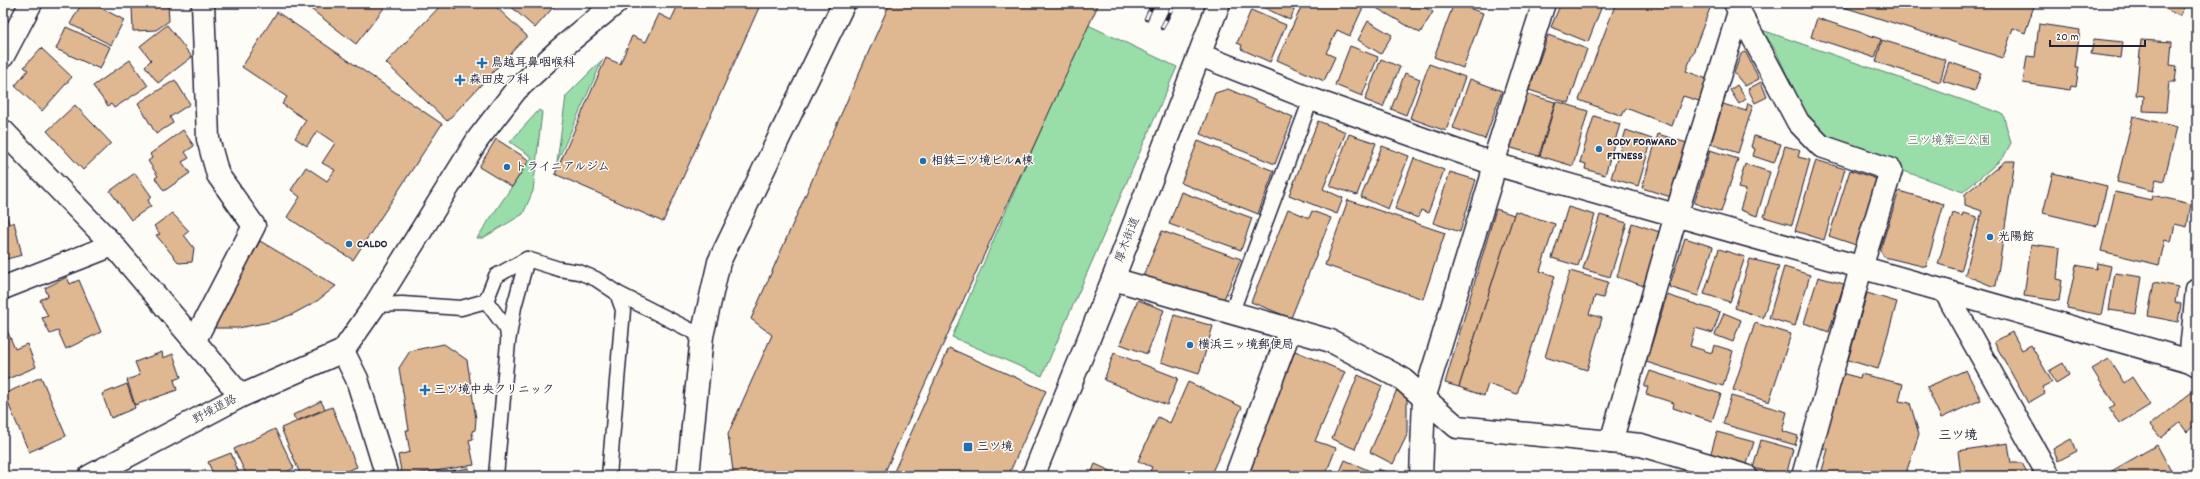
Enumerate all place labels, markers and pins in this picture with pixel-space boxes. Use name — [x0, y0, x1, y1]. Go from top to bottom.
place label: 鳥越耳鼻咽喉科 — [491, 55, 575, 72]
marker: 鳥越耳鼻咽喉科 — [476, 57, 488, 69]
place label: 森田皮フ科 — [469, 72, 529, 89]
marker: 森田皮フ科 — [454, 74, 466, 86]
place label: BODY FORWARD FITNESS — [1607, 134, 1677, 165]
marker: BODY FORWARD FITNESS — [1594, 144, 1604, 154]
place label: 相鉄三ツ境ビルA棟 — [931, 153, 1033, 170]
marker: 相鉄三ツ境ビルA棟 — [918, 156, 928, 166]
place label: トライニアルジム — [515, 159, 610, 176]
marker: トライニアルジム — [502, 162, 512, 172]
place label: 光陽館 — [1998, 229, 2034, 246]
marker: 光陽館 — [1985, 232, 1995, 242]
place label: CALDO — [357, 236, 388, 253]
marker: CALDO — [344, 239, 354, 249]
place label: 横浜三ッ境郵便局 — [1198, 337, 1294, 354]
marker: 横浜三ッ境郵便局 — [1185, 340, 1195, 350]
place label: 三ツ境中央クリニック — [434, 382, 554, 399]
marker: 三ツ境中央クリニック — [419, 384, 431, 396]
place label: 三ツ境 — [977, 439, 1013, 456]
marker: 三ツ境 — [962, 441, 974, 453]

